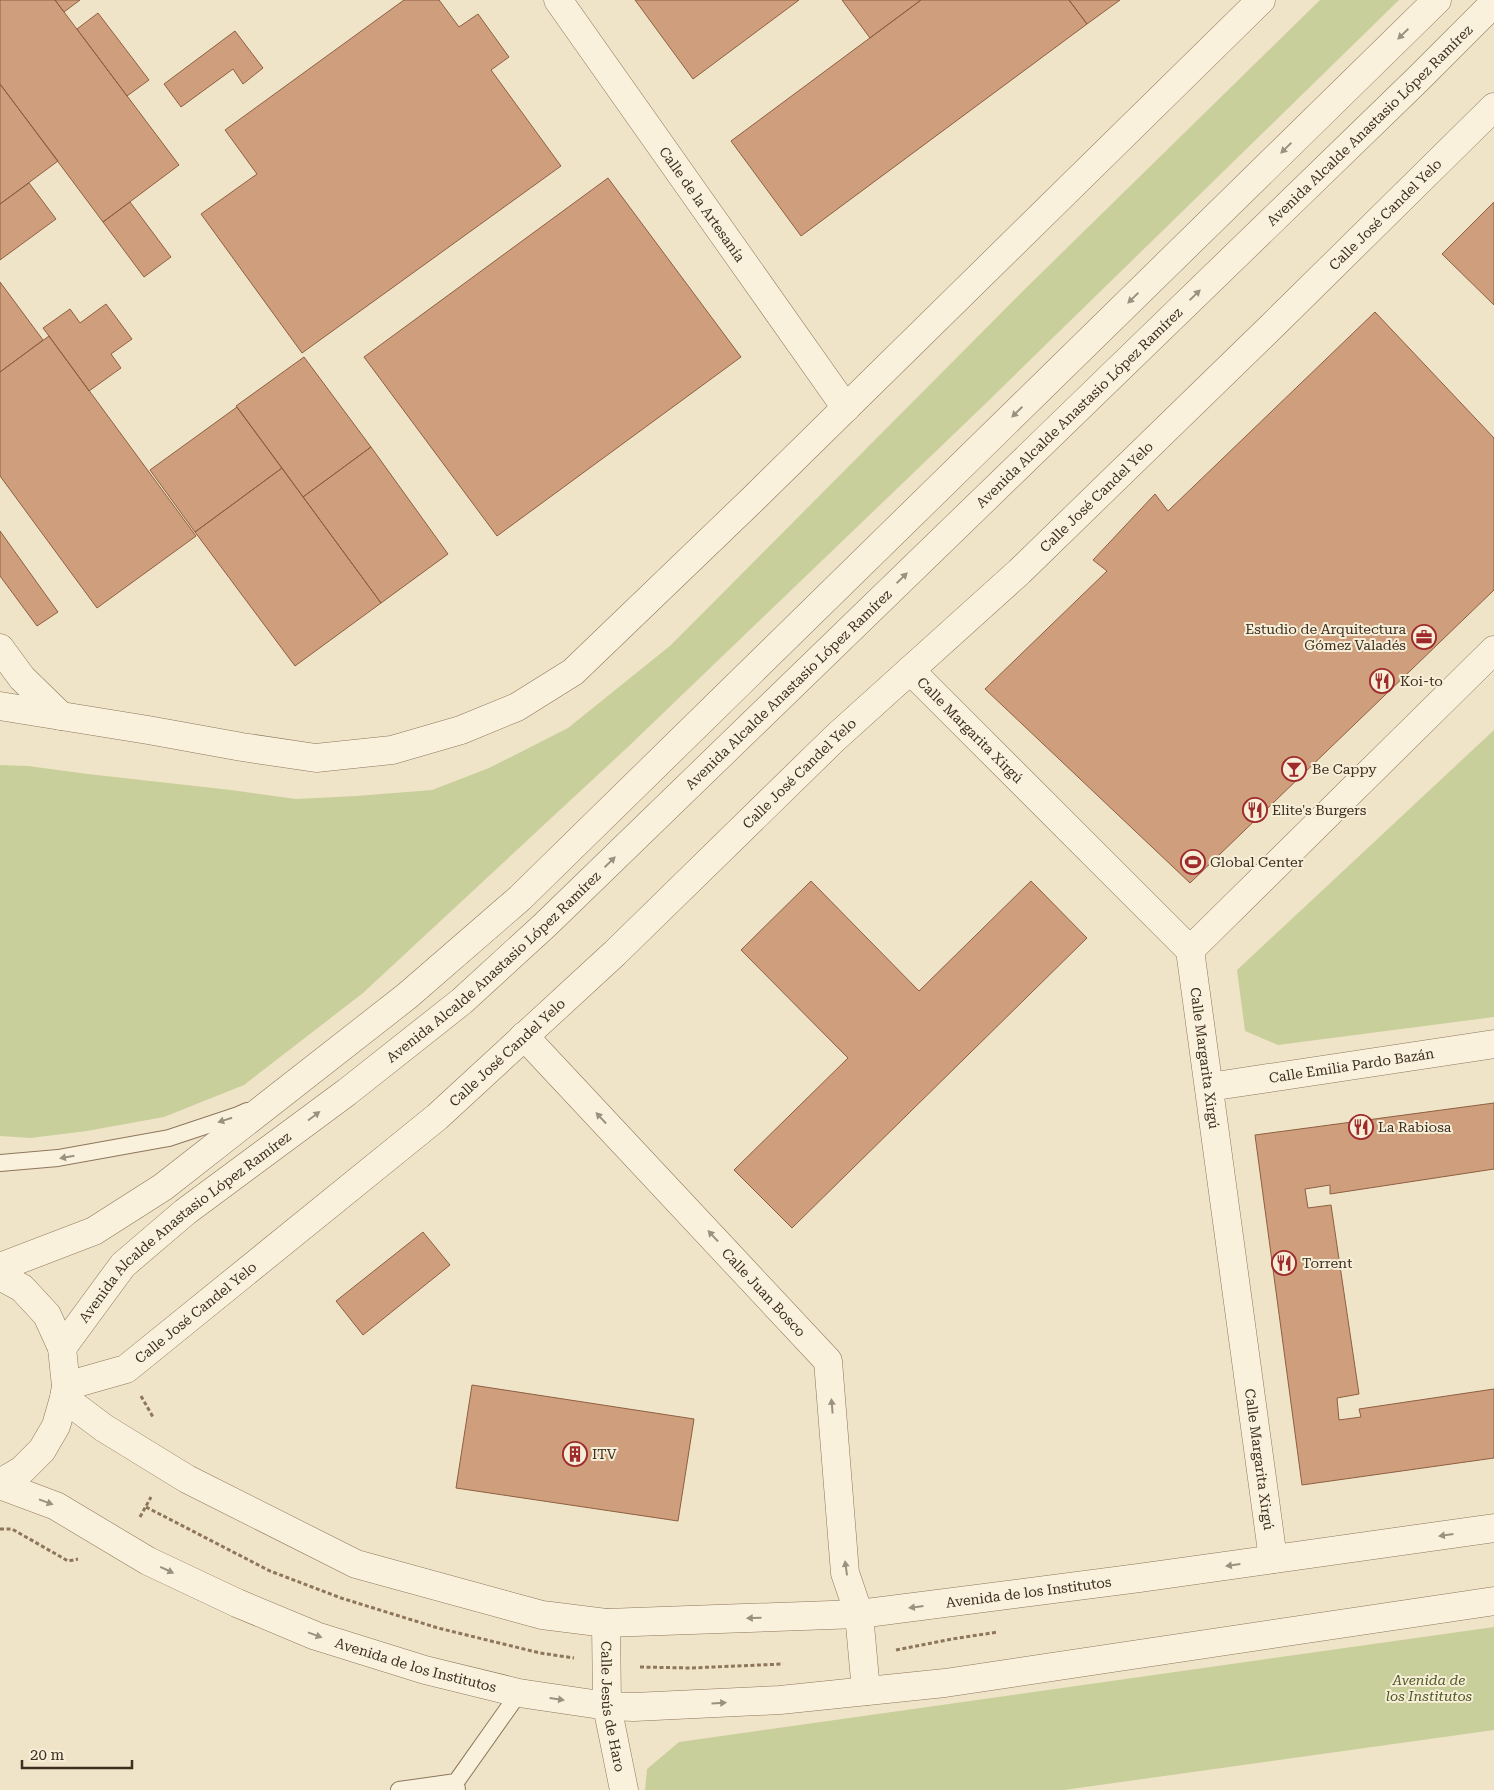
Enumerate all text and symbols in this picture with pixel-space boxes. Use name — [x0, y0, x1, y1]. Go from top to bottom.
street label: Avenida Alcalde Anastasio López Ramírez — [1264, 21, 1476, 229]
one-way arrow — [1397, 28, 1409, 40]
one-way arrow — [1281, 142, 1293, 154]
street label: Calle de la Artesanía — [656, 144, 748, 265]
street label: Calle José Candel Yelo — [1326, 155, 1445, 273]
one-way arrow — [1189, 289, 1201, 301]
one-way arrow — [1127, 292, 1139, 304]
street label: Avenida Alcalde Anastasio López Ramírez — [973, 304, 1186, 511]
one-way arrow — [1011, 406, 1023, 418]
street label: Calle José Candel Yelo — [1036, 438, 1156, 555]
one-way arrow — [896, 572, 908, 584]
street label: Avenida Alcalde Anastasio López Ramírez — [682, 586, 895, 793]
place label: Estudio de Arquitectura Gómez Valadés — [1245, 621, 1406, 653]
office icon: Estudio de Arquitectura Gómez Valadés — [1411, 624, 1437, 650]
restaurant icon: Koi-to — [1369, 668, 1395, 694]
place label: Koi-to — [1400, 673, 1443, 689]
street label: Calle Margarita Xirgú — [914, 674, 1026, 786]
street label: Calle José Candel Yelo — [739, 715, 859, 832]
bar icon: Be Cappy — [1281, 756, 1307, 782]
place label: Be Cappy — [1312, 761, 1377, 777]
restaurant icon: Elite's Burgers — [1242, 797, 1268, 823]
place label: Elite's Burgers — [1272, 802, 1367, 818]
sports icon: Global Center — [1180, 849, 1206, 875]
place label: Global Center — [1210, 854, 1304, 870]
one-way arrow — [604, 856, 616, 868]
street label: Avenida Alcalde Anastasio López Ramírez — [383, 868, 604, 1066]
street label: Calle Margarita Xirgú — [1187, 986, 1222, 1130]
street label: Calle José Candel Yelo — [446, 995, 568, 1110]
street label: Calle Emilia Pardo Bazán — [1268, 1045, 1435, 1086]
one-way arrow — [307, 1110, 320, 1121]
one-way arrow — [595, 1112, 607, 1124]
restaurant icon: La Rabiosa — [1348, 1114, 1374, 1140]
one-way arrow — [217, 1117, 232, 1124]
place label: La Rabiosa — [1378, 1119, 1452, 1135]
street label: Avenida Alcalde Anastasio López Ramírez — [76, 1128, 294, 1326]
one-way arrow — [58, 1153, 74, 1161]
one-way arrow — [707, 1231, 719, 1243]
street label: Calle Juan Bosco — [719, 1245, 809, 1340]
restaurant icon: Torrent — [1271, 1250, 1297, 1276]
place label: Torrent — [1302, 1255, 1352, 1271]
street label: Calle José Candel Yelo — [132, 1259, 260, 1367]
street label: Calle Margarita Xirgú — [1242, 1387, 1277, 1531]
one-way arrow — [828, 1398, 836, 1414]
building icon: ITV — [562, 1441, 588, 1467]
place label: ITV — [592, 1446, 617, 1462]
one-way arrow — [39, 1498, 54, 1506]
one-way arrow — [1437, 1531, 1453, 1539]
one-way arrow — [841, 1559, 849, 1575]
one-way arrow — [1224, 1561, 1240, 1569]
one-way arrow — [160, 1566, 174, 1574]
street label: Avenida de los Institutos — [945, 1574, 1113, 1611]
one-way arrow — [907, 1603, 923, 1611]
one-way arrow — [745, 1614, 761, 1622]
one-way arrow — [308, 1632, 323, 1639]
street label: Avenida de los Institutos — [333, 1634, 498, 1695]
street label: Calle Jesús de Haro — [598, 1641, 628, 1773]
park label: Avenida de los Institutos — [1386, 1672, 1473, 1704]
one-way arrow — [549, 1695, 565, 1703]
one-way arrow — [711, 1698, 727, 1706]
scale bar — [22, 1738, 132, 1770]
text: 20 m — [30, 1746, 65, 1764]

